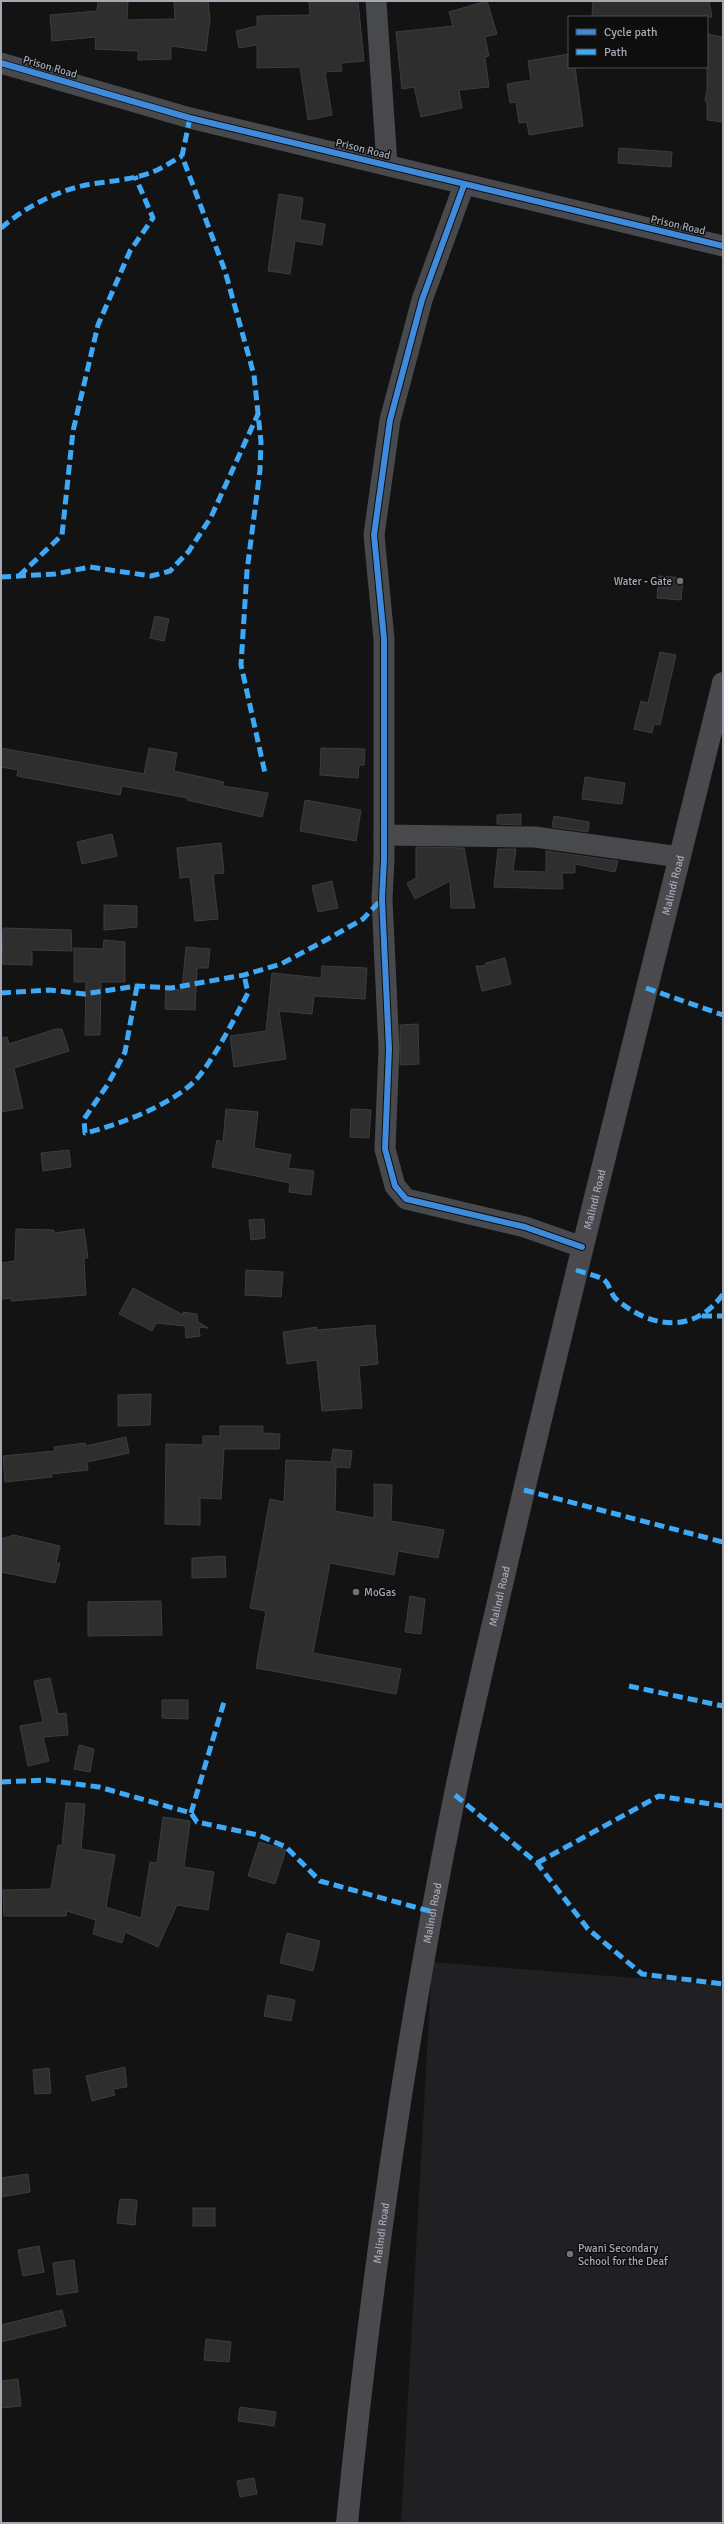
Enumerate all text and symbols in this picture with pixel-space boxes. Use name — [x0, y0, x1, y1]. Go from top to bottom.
legend — [568, 16, 708, 68]
text: Cycle path — [604, 25, 657, 40]
text: Path — [604, 45, 627, 60]
street label: Prison Road — [21, 53, 79, 81]
street label: Prison Road — [334, 136, 392, 162]
street label: Prison Road — [649, 212, 707, 238]
place label: Water - Gate — [614, 575, 672, 588]
marker: Water - Gate — [675, 576, 685, 586]
street label: Malindi Road — [659, 854, 687, 917]
street label: Malindi Road — [581, 1168, 608, 1231]
street label: Malindi Road — [486, 1565, 513, 1627]
place label: MoGas — [364, 1586, 396, 1599]
marker: MoGas — [351, 1587, 361, 1597]
street label: Malindi Road — [420, 1882, 444, 1944]
street label: Malindi Road — [370, 2202, 392, 2264]
place label: Pwani Secondary School for the Deaf — [578, 2242, 669, 2268]
marker: Pwani Secondary School for the Deaf — [565, 2249, 575, 2259]

